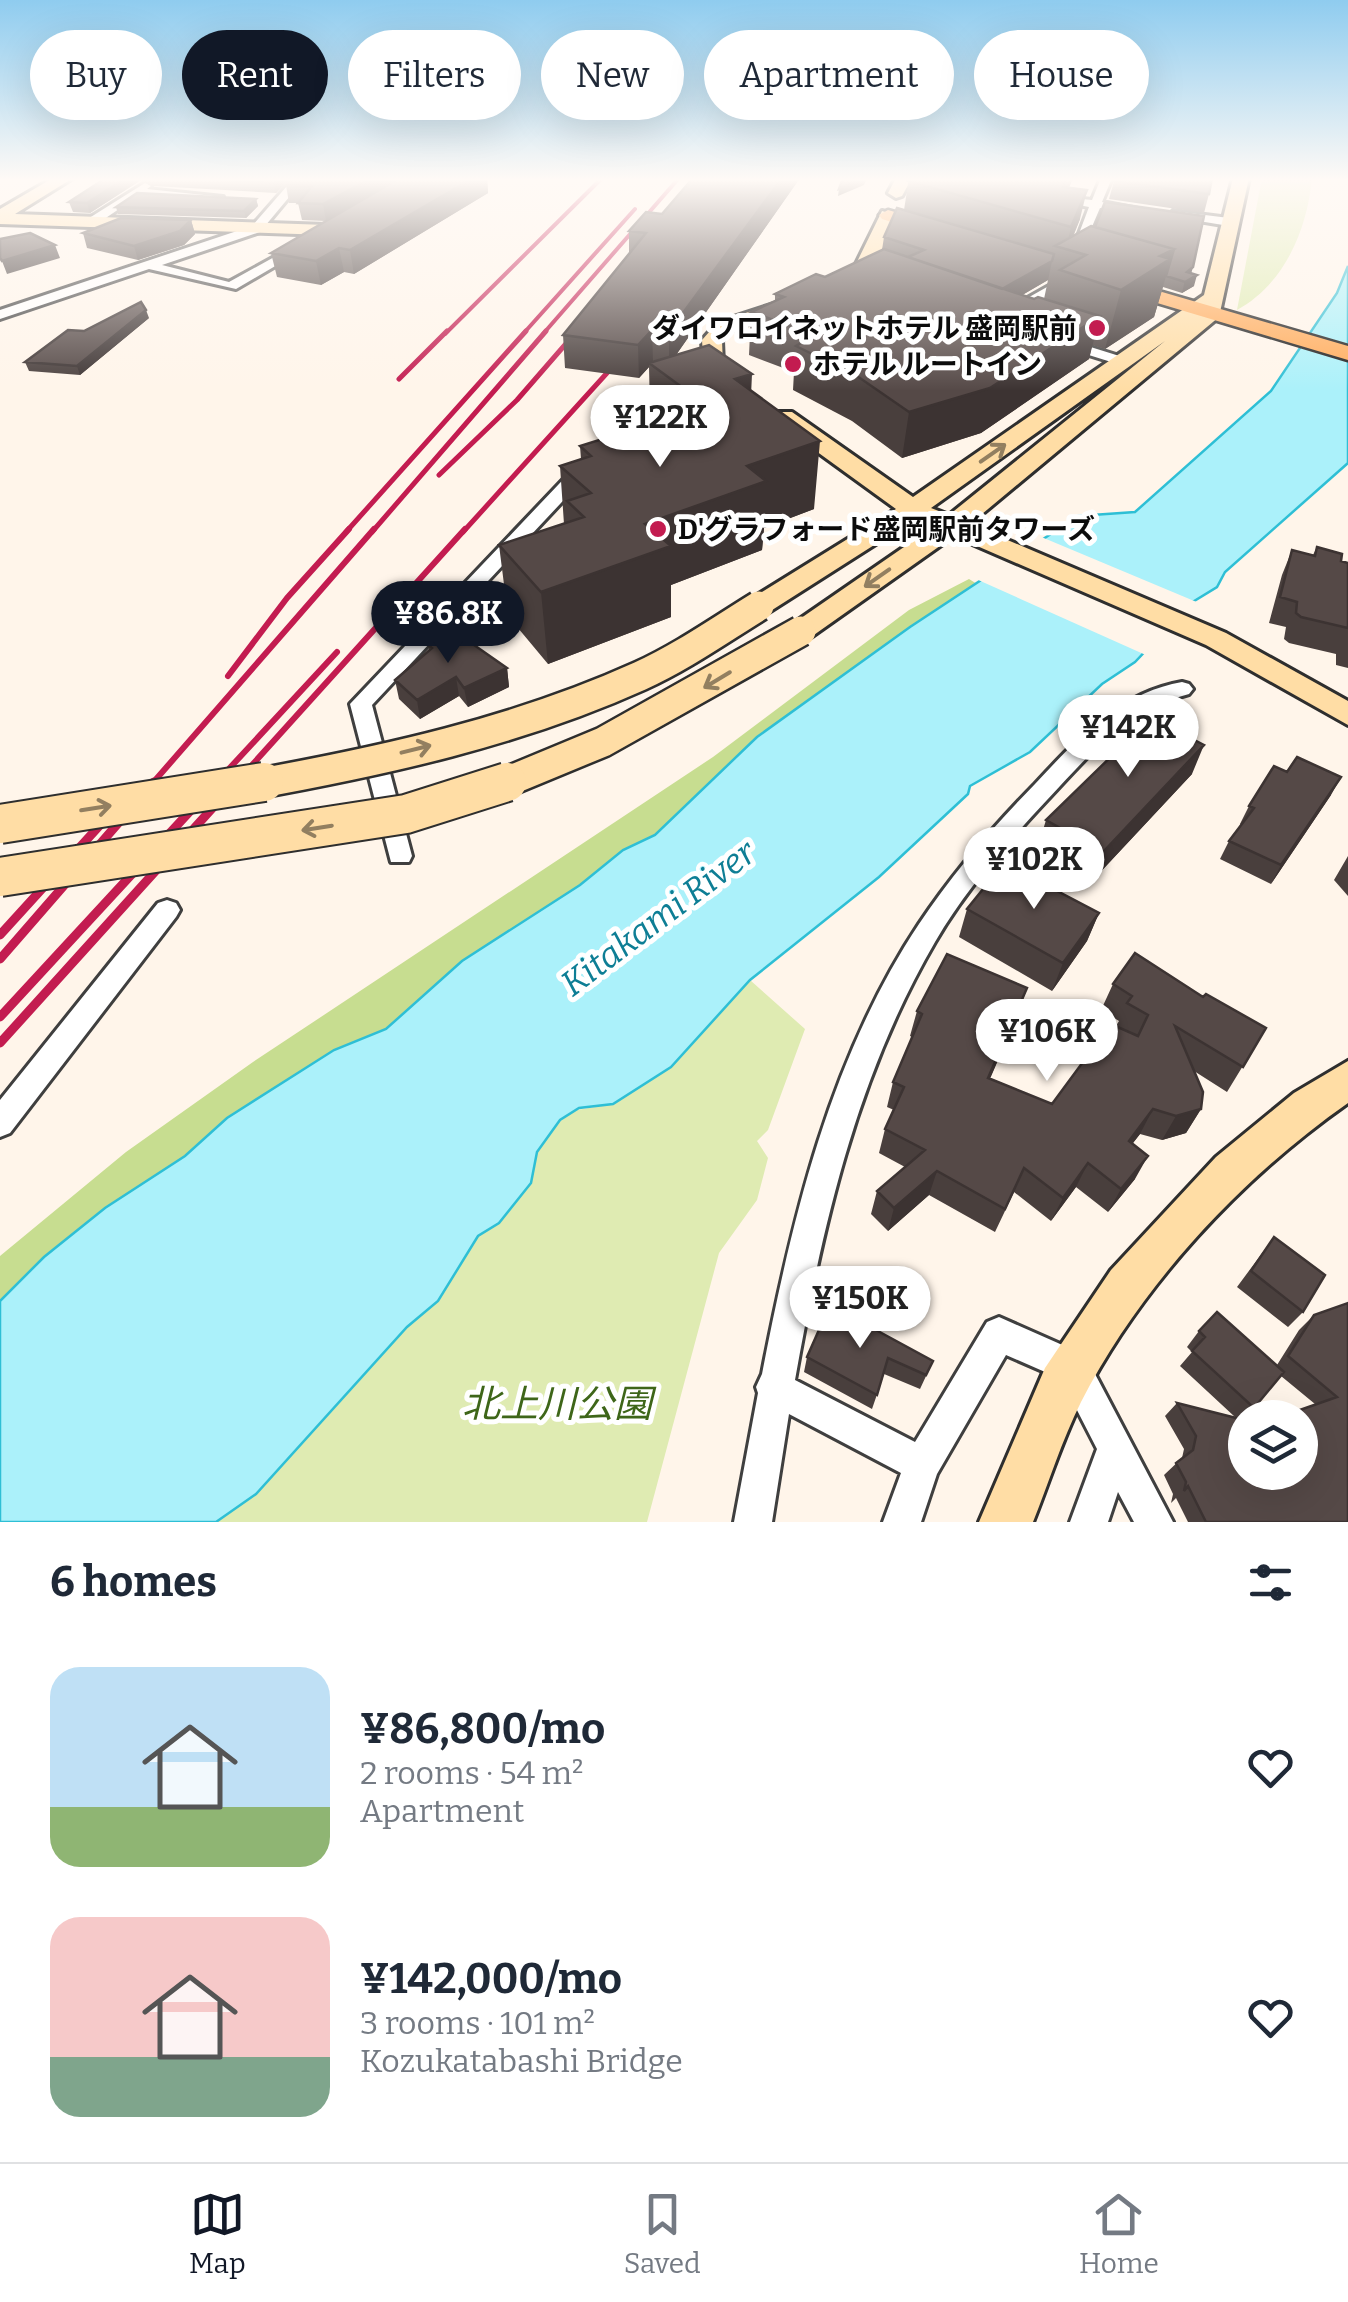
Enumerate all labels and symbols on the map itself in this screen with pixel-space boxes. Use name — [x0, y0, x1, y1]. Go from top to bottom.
place label: ダイワロイネットホテル 盛岡駅前 — [652, 312, 1077, 345]
marker: ダイワロイネットホテル 盛岡駅前 — [1086, 317, 1108, 339]
place label: ホテル ルートイン — [813, 348, 1042, 381]
marker: ホテル ルートイン — [782, 353, 804, 375]
pin: ¥122K — [590, 385, 730, 470]
one-way arrow — [979, 443, 1007, 464]
place label: D'グラフォード盛岡駅前タワーズ — [678, 513, 1095, 546]
marker: D'グラフォード盛岡駅前タワーズ — [647, 518, 669, 540]
one-way arrow — [863, 567, 891, 588]
pin: ¥86.8K — [367, 581, 529, 666]
one-way arrow — [703, 670, 732, 690]
pin: ¥142K — [1058, 695, 1198, 780]
one-way arrow — [399, 739, 431, 757]
one-way arrow — [79, 798, 112, 817]
one-way arrow — [301, 819, 333, 837]
pin: ¥102K — [964, 827, 1104, 912]
water label: Kitakami River — [553, 830, 765, 1005]
pin: ¥106K — [977, 999, 1117, 1084]
pin: ¥150K — [790, 1266, 930, 1351]
park label: 北上川公園 — [462, 1381, 657, 1427]

